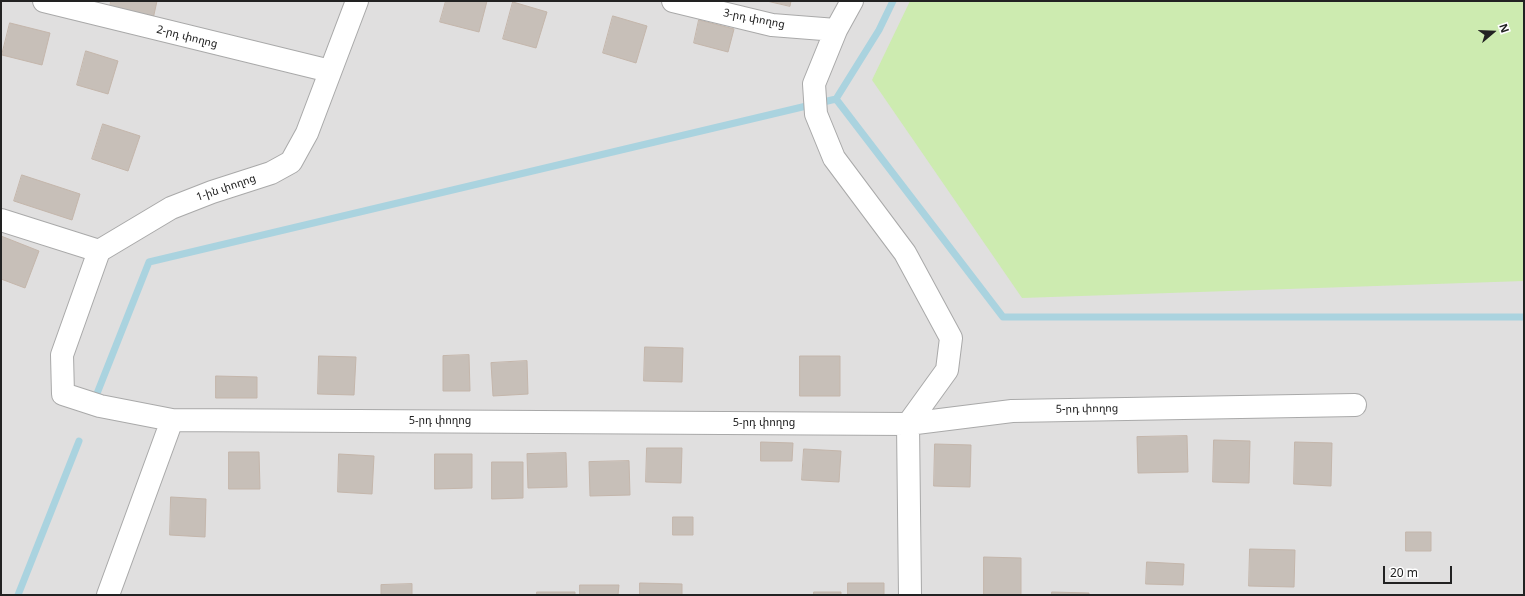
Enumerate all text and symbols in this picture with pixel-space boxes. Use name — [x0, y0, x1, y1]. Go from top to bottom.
street label: 3-րդ փողոց — [722, 7, 786, 31]
north arrow — [1473, 12, 1513, 52]
text: N — [1496, 21, 1513, 35]
street label: 2-րդ փողոց — [155, 23, 219, 51]
street label: 1-ին փողոց — [194, 172, 258, 204]
street label: 5-րդ փողոց — [1056, 402, 1118, 416]
street label: 5-րդ փողոց — [409, 414, 471, 428]
street label: 5-րդ փողոց — [733, 416, 795, 430]
scale bar — [1385, 558, 1454, 584]
text: 20 m — [1390, 564, 1418, 581]

